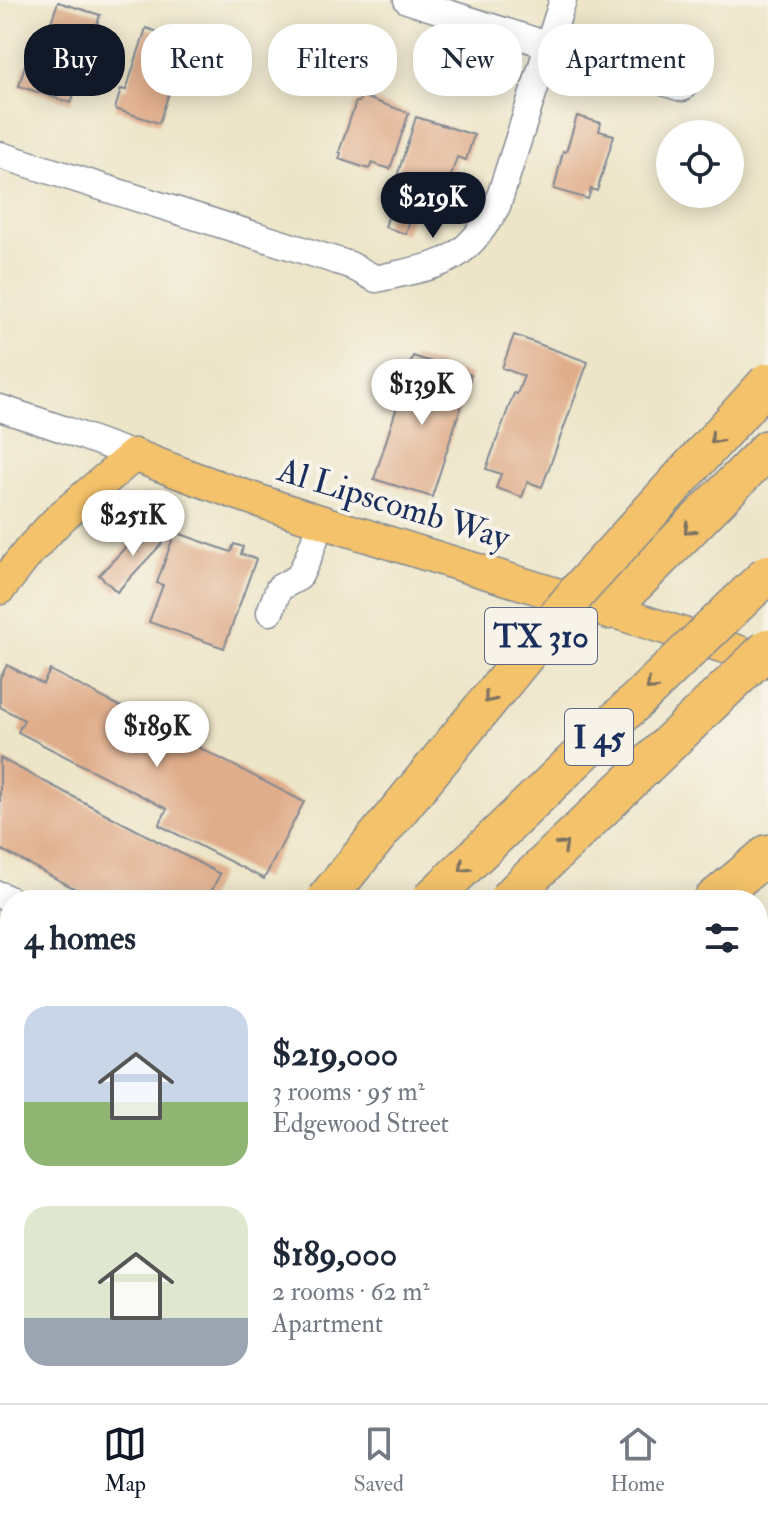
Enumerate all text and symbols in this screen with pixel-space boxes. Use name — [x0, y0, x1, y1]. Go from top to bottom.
chip: Buy — [24, 24, 125, 96]
chip: Rent — [141, 24, 252, 96]
chip: Filters — [268, 24, 397, 96]
chip: New — [413, 24, 522, 96]
chip: Apartment — [538, 24, 714, 96]
map controls — [656, 120, 744, 208]
button: locate — [656, 120, 744, 208]
pin: $219K — [377, 172, 489, 240]
text: $219K — [399, 182, 467, 214]
pin: $139K — [366, 359, 478, 427]
text: $139K — [389, 369, 455, 401]
one-way arrow — [710, 430, 725, 444]
street label: Al Lipscomb Way — [272, 448, 516, 560]
pin: $251K — [77, 490, 189, 558]
text: $251K — [100, 500, 166, 532]
one-way arrow — [684, 520, 698, 534]
road number: TX 310 — [485, 608, 597, 664]
one-way arrow — [646, 677, 660, 692]
one-way arrow — [484, 689, 499, 703]
pin: $189K — [101, 701, 213, 769]
road number: I 45 — [565, 709, 633, 765]
text: $189K — [123, 711, 191, 743]
one-way arrow — [554, 841, 568, 855]
one-way arrow — [459, 858, 473, 872]
icon: filters — [700, 916, 744, 960]
text: 4 homes — [24, 917, 136, 960]
text: $219,000 — [272, 1033, 398, 1076]
icon: home — [88, 1038, 184, 1134]
text: 3 rooms · 95 m² — [272, 1076, 425, 1108]
text: Edgewood Street — [272, 1108, 449, 1140]
text: $189,000 — [272, 1233, 397, 1276]
icon: home — [88, 1238, 184, 1334]
text: 2 rooms · 62 m² — [272, 1276, 430, 1308]
text: Apartment — [272, 1308, 383, 1340]
tab: Map — [103, 1422, 147, 1498]
tab: Saved — [354, 1422, 404, 1498]
tab: Home — [610, 1422, 665, 1498]

